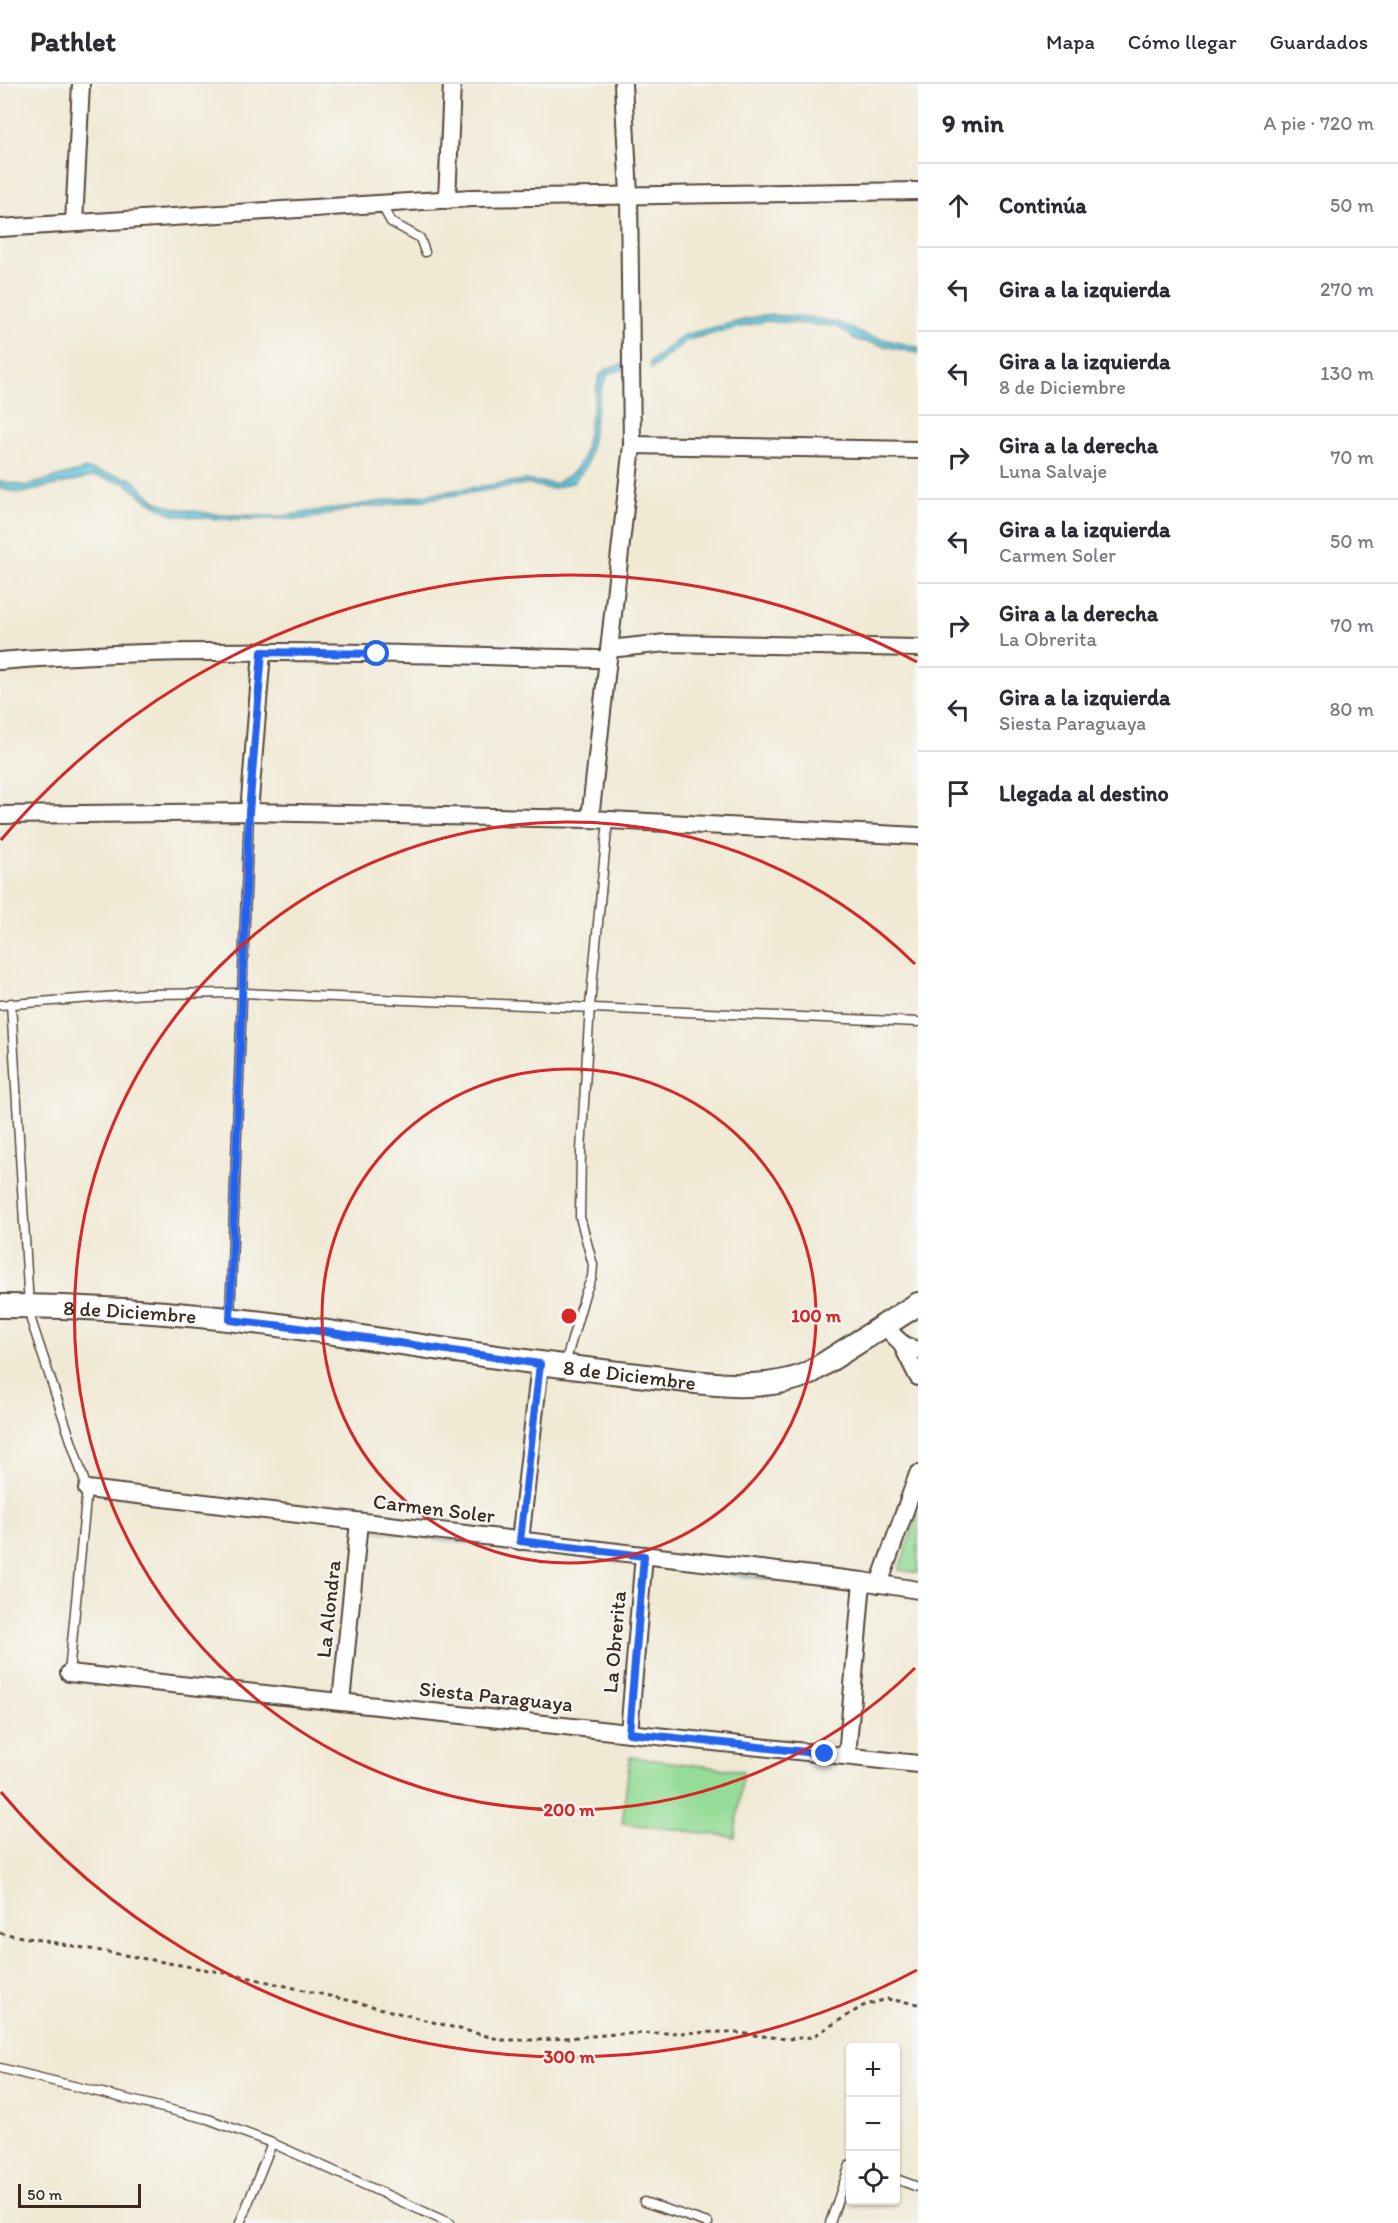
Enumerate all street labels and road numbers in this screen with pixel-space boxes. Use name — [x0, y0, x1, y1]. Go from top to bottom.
street label: 8 de Diciembre — [63, 1295, 198, 1328]
street label: 8 de Diciembre — [562, 1354, 697, 1395]
street label: Carmen Soler — [372, 1488, 496, 1528]
street label: La Alondra — [310, 1559, 346, 1659]
street label: La Obrerita — [597, 1590, 631, 1694]
street label: Siesta Paraguaya — [418, 1675, 574, 1717]

